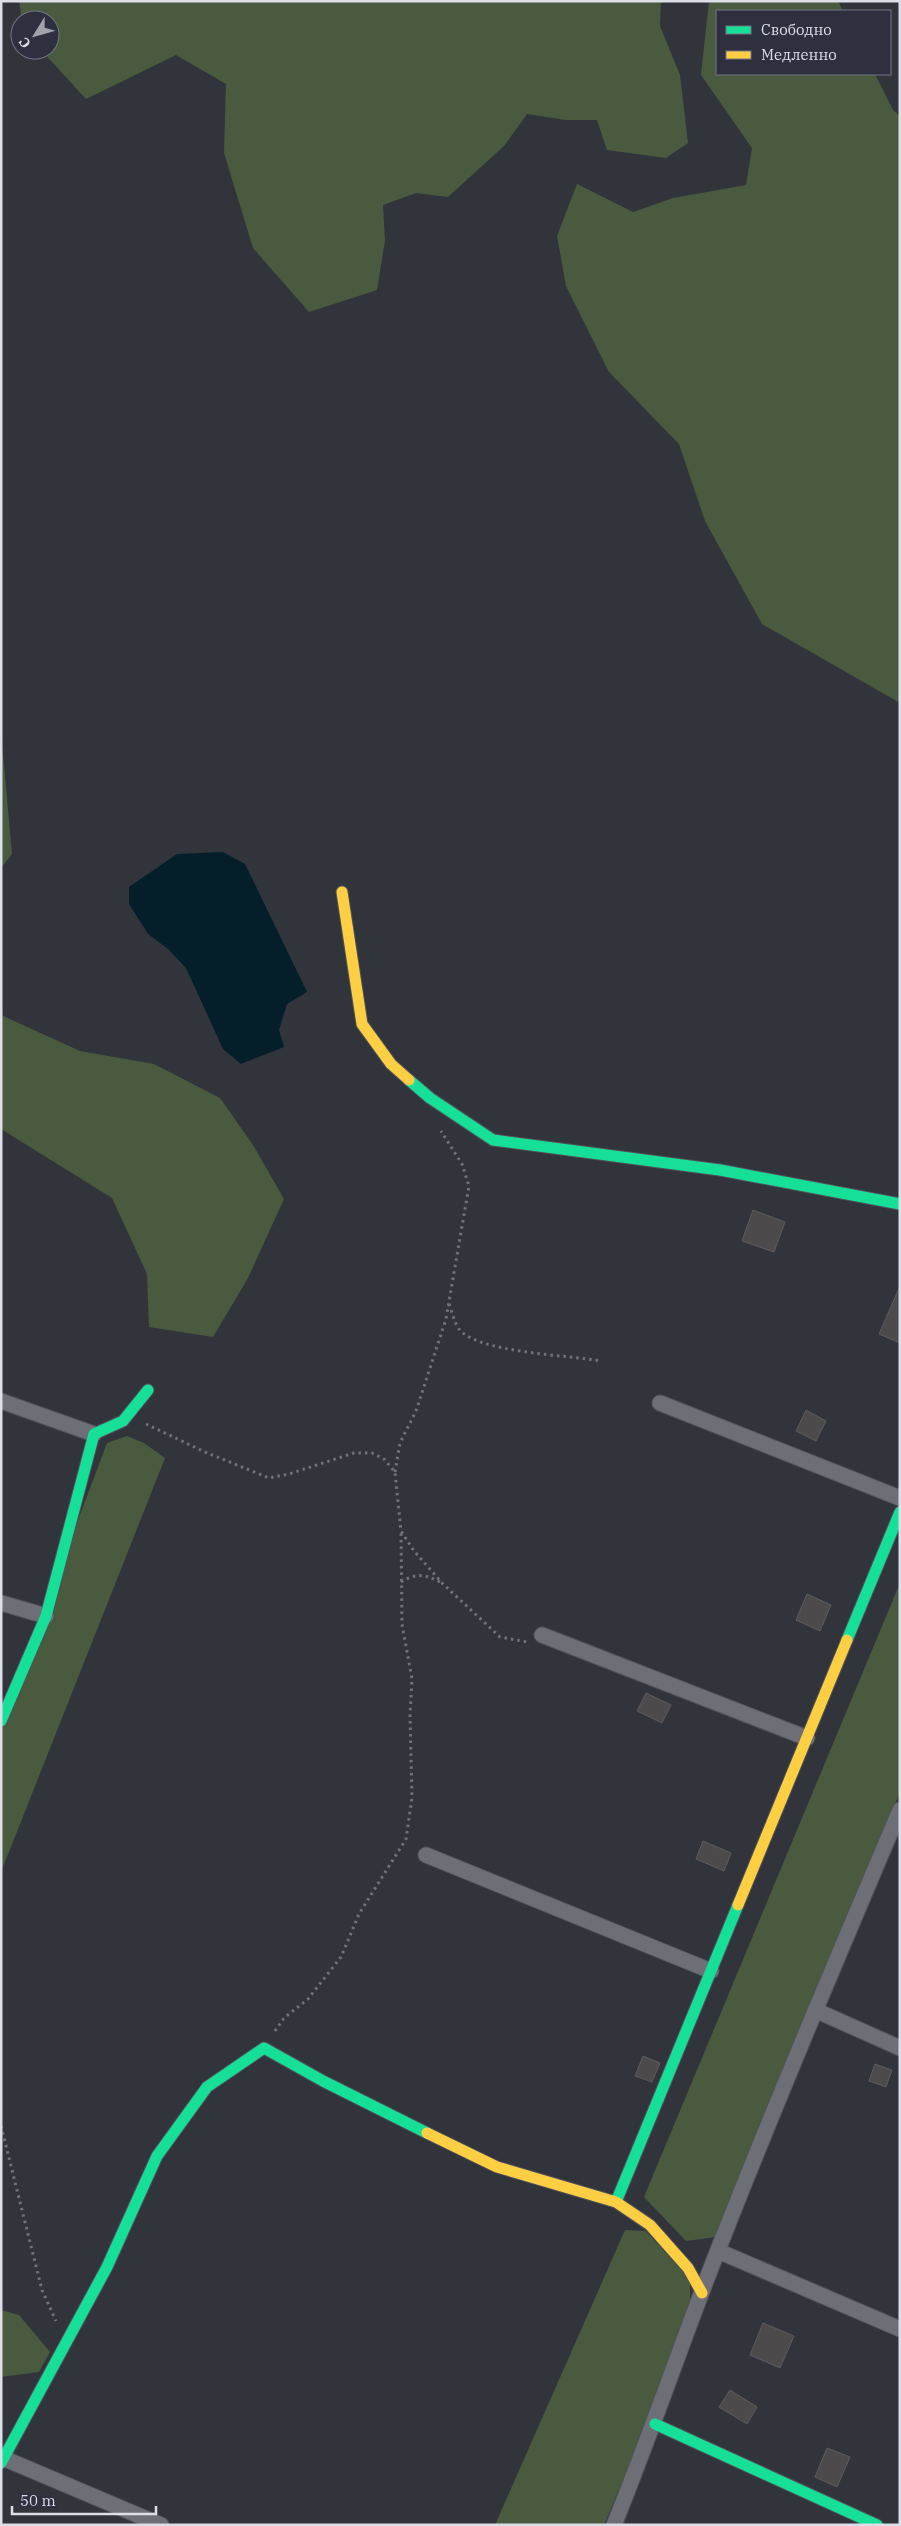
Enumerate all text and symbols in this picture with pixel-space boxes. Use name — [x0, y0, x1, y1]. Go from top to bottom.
north arrow — [10, 10, 60, 60]
legend — [716, 10, 891, 75]
text: Свободно — [761, 20, 832, 39]
text: С — [15, 34, 35, 52]
text: Медленно — [761, 45, 837, 64]
scale bar — [12, 2484, 156, 2516]
text: 50 m — [20, 2491, 56, 2510]

